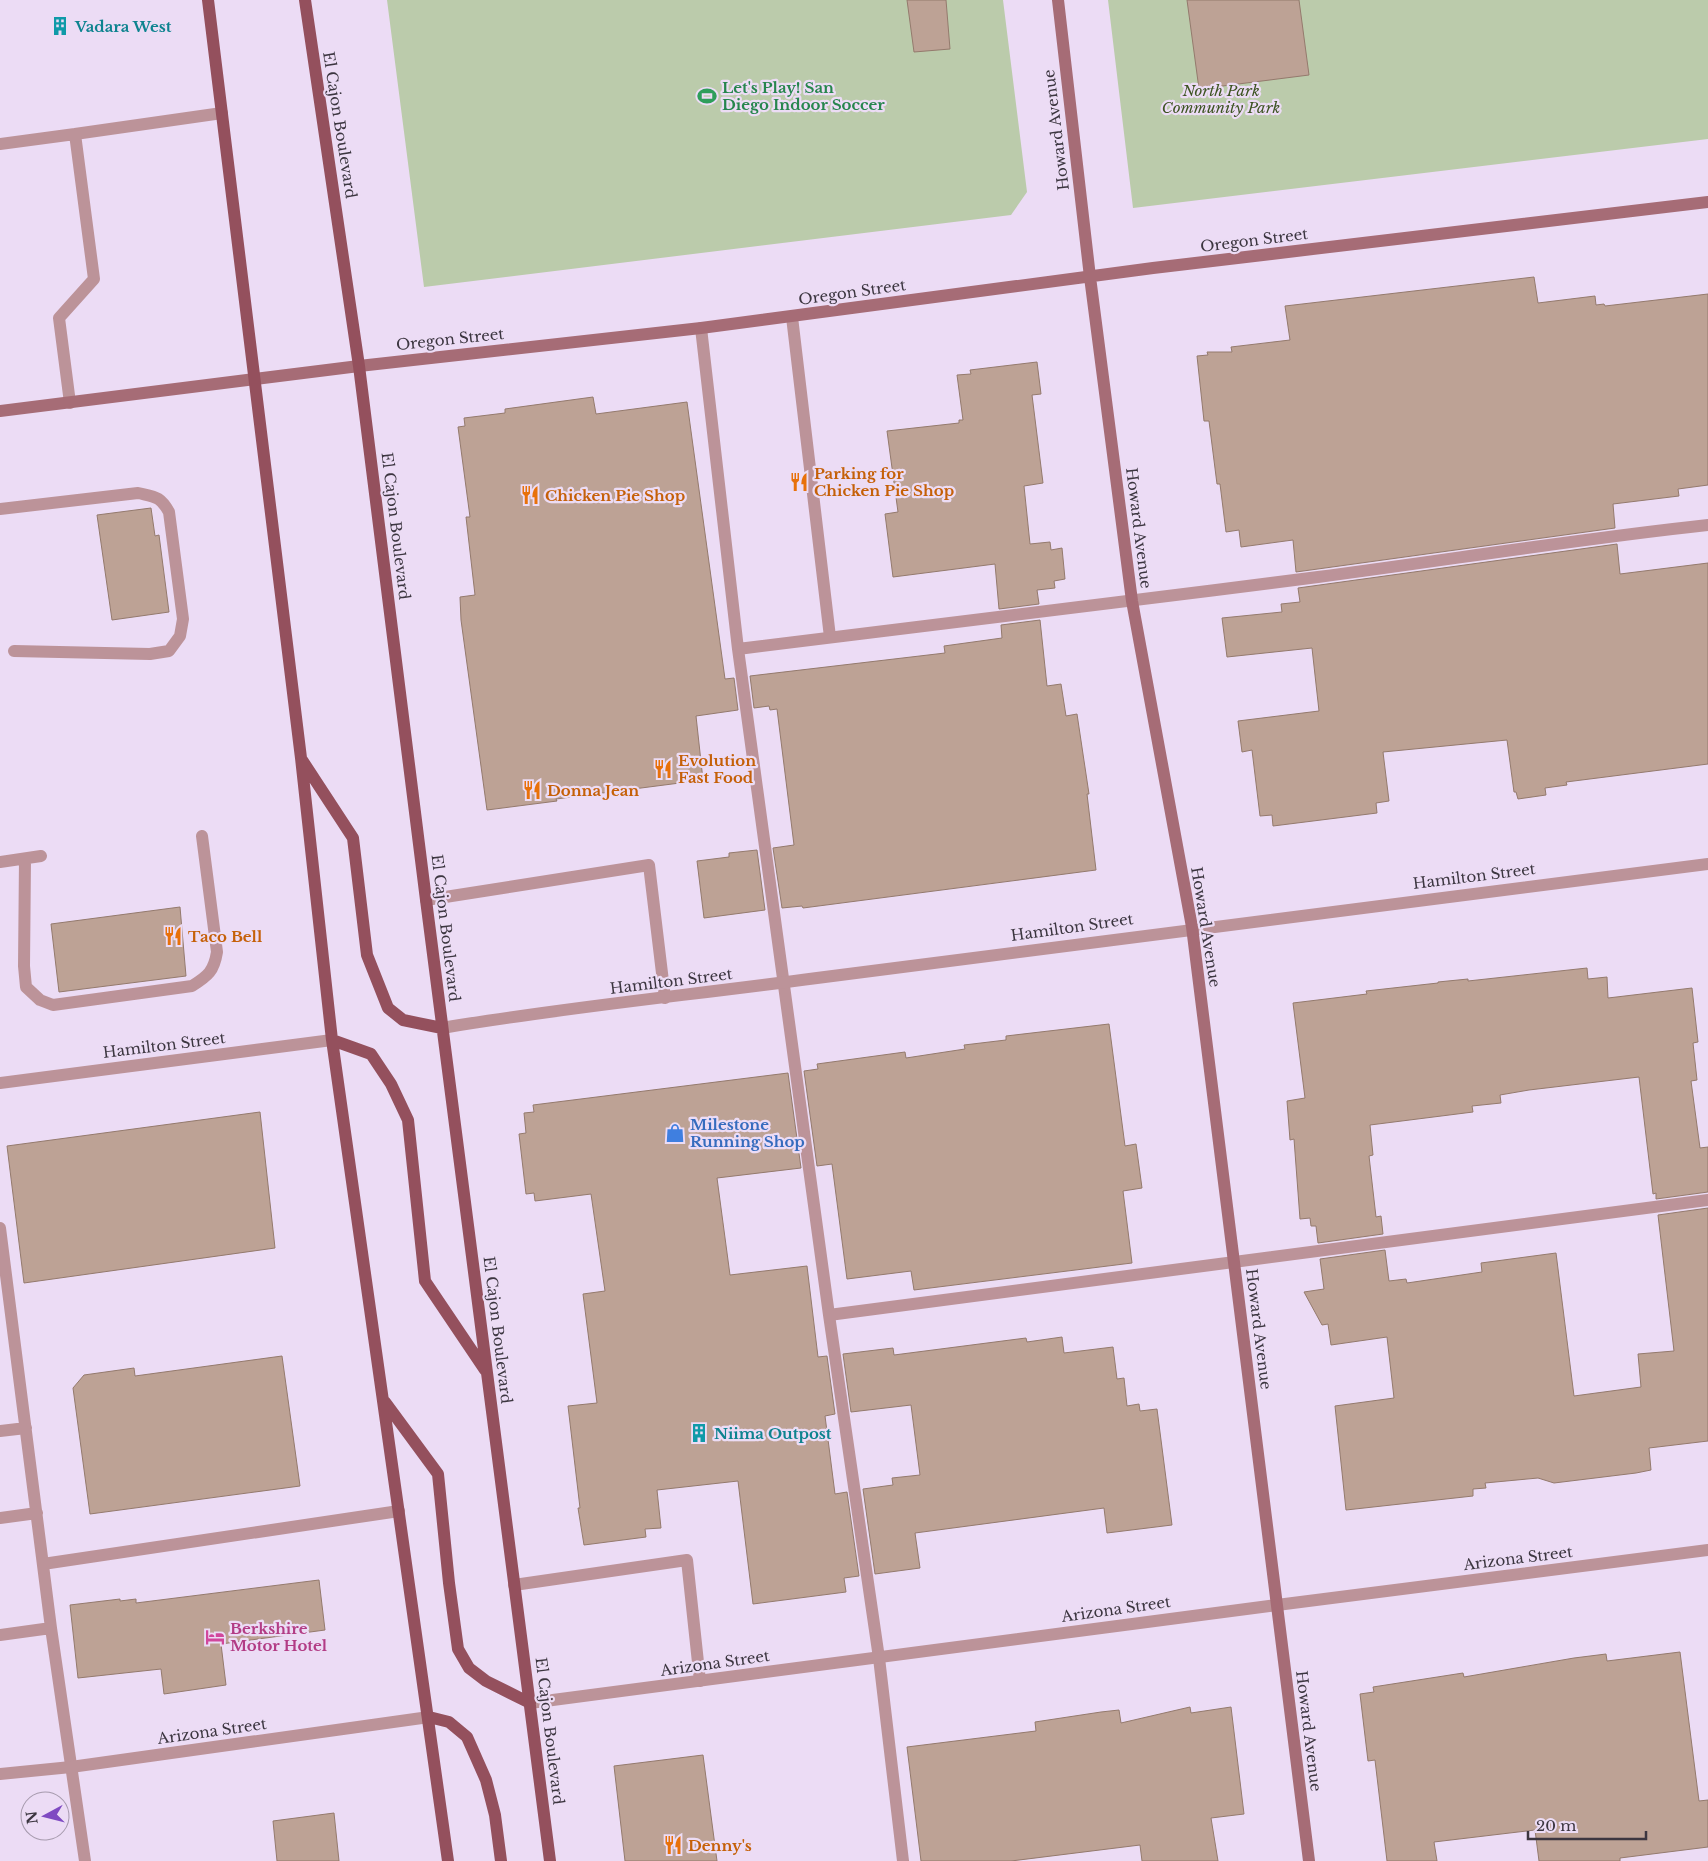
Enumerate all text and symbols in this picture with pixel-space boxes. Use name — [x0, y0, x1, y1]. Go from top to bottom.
building icon: Vadara West — [49, 15, 71, 37]
place label: Vadara West — [74, 17, 172, 36]
street label: El Cajon Boulevard — [319, 50, 361, 200]
street label: Howard Avenue — [1039, 68, 1073, 192]
place label: Let's Play! San Diego Indoor Soccer — [722, 78, 885, 114]
park label: North Park Community Park — [1162, 81, 1280, 117]
sports icon: Let's Play! San Diego Indoor Soccer — [696, 85, 718, 107]
street label: Oregon Street — [1199, 224, 1309, 256]
street label: Oregon Street — [797, 275, 907, 309]
street label: Oregon Street — [395, 324, 505, 354]
street label: El Cajon Boulevard — [378, 451, 414, 601]
place label: Parking for Chicken Pie Shop — [814, 464, 954, 500]
street label: Howard Avenue — [1122, 466, 1156, 590]
restaurant icon: Parking for Chicken Pie Shop — [788, 471, 810, 493]
restaurant icon: Chicken Pie Shop — [519, 484, 541, 506]
place label: Chicken Pie Shop — [545, 486, 685, 505]
place label: Evolution Fast Food — [678, 751, 756, 787]
restaurant icon: Evolution Fast Food — [652, 758, 674, 780]
restaurant icon: Donna Jean — [521, 779, 543, 801]
place label: Donna Jean — [547, 781, 639, 800]
street label: El Cajon Boulevard — [428, 853, 464, 1003]
street label: Hamilton Street — [1412, 859, 1537, 893]
street label: Howard Avenue — [1187, 865, 1225, 989]
street label: Hamilton Street — [1010, 909, 1135, 945]
restaurant icon: Taco Bell — [162, 925, 184, 947]
place label: Taco Bell — [188, 927, 263, 946]
street label: Hamilton Street — [609, 964, 734, 998]
street label: Hamilton Street — [102, 1028, 227, 1062]
place label: Milestone Running Shop — [690, 1115, 805, 1151]
shop icon: Milestone Running Shop — [664, 1122, 686, 1144]
street label: El Cajon Boulevard — [480, 1255, 516, 1405]
street label: Howard Avenue — [1242, 1267, 1276, 1391]
building icon: Niima Outpost — [688, 1422, 710, 1444]
place label: Niima Outpost — [714, 1424, 832, 1443]
street label: Arizona Street — [1461, 1542, 1574, 1574]
street label: Arizona Street — [1059, 1592, 1172, 1626]
place label: Berkshire Motor Hotel — [230, 1619, 328, 1655]
hotel icon: Berkshire Motor Hotel — [204, 1626, 226, 1648]
street label: Arizona Street — [658, 1646, 771, 1680]
street label: El Cajon Boulevard — [532, 1656, 568, 1806]
street label: Howard Avenue — [1292, 1669, 1326, 1793]
street label: Arizona Street — [155, 1714, 268, 1748]
north arrow — [20, 1791, 70, 1841]
scale bar — [1528, 1808, 1646, 1840]
text: N — [22, 1810, 42, 1825]
text: 20 m — [1536, 1816, 1576, 1835]
restaurant icon: Denny's — [662, 1834, 684, 1856]
place label: Denny's — [688, 1836, 752, 1855]

